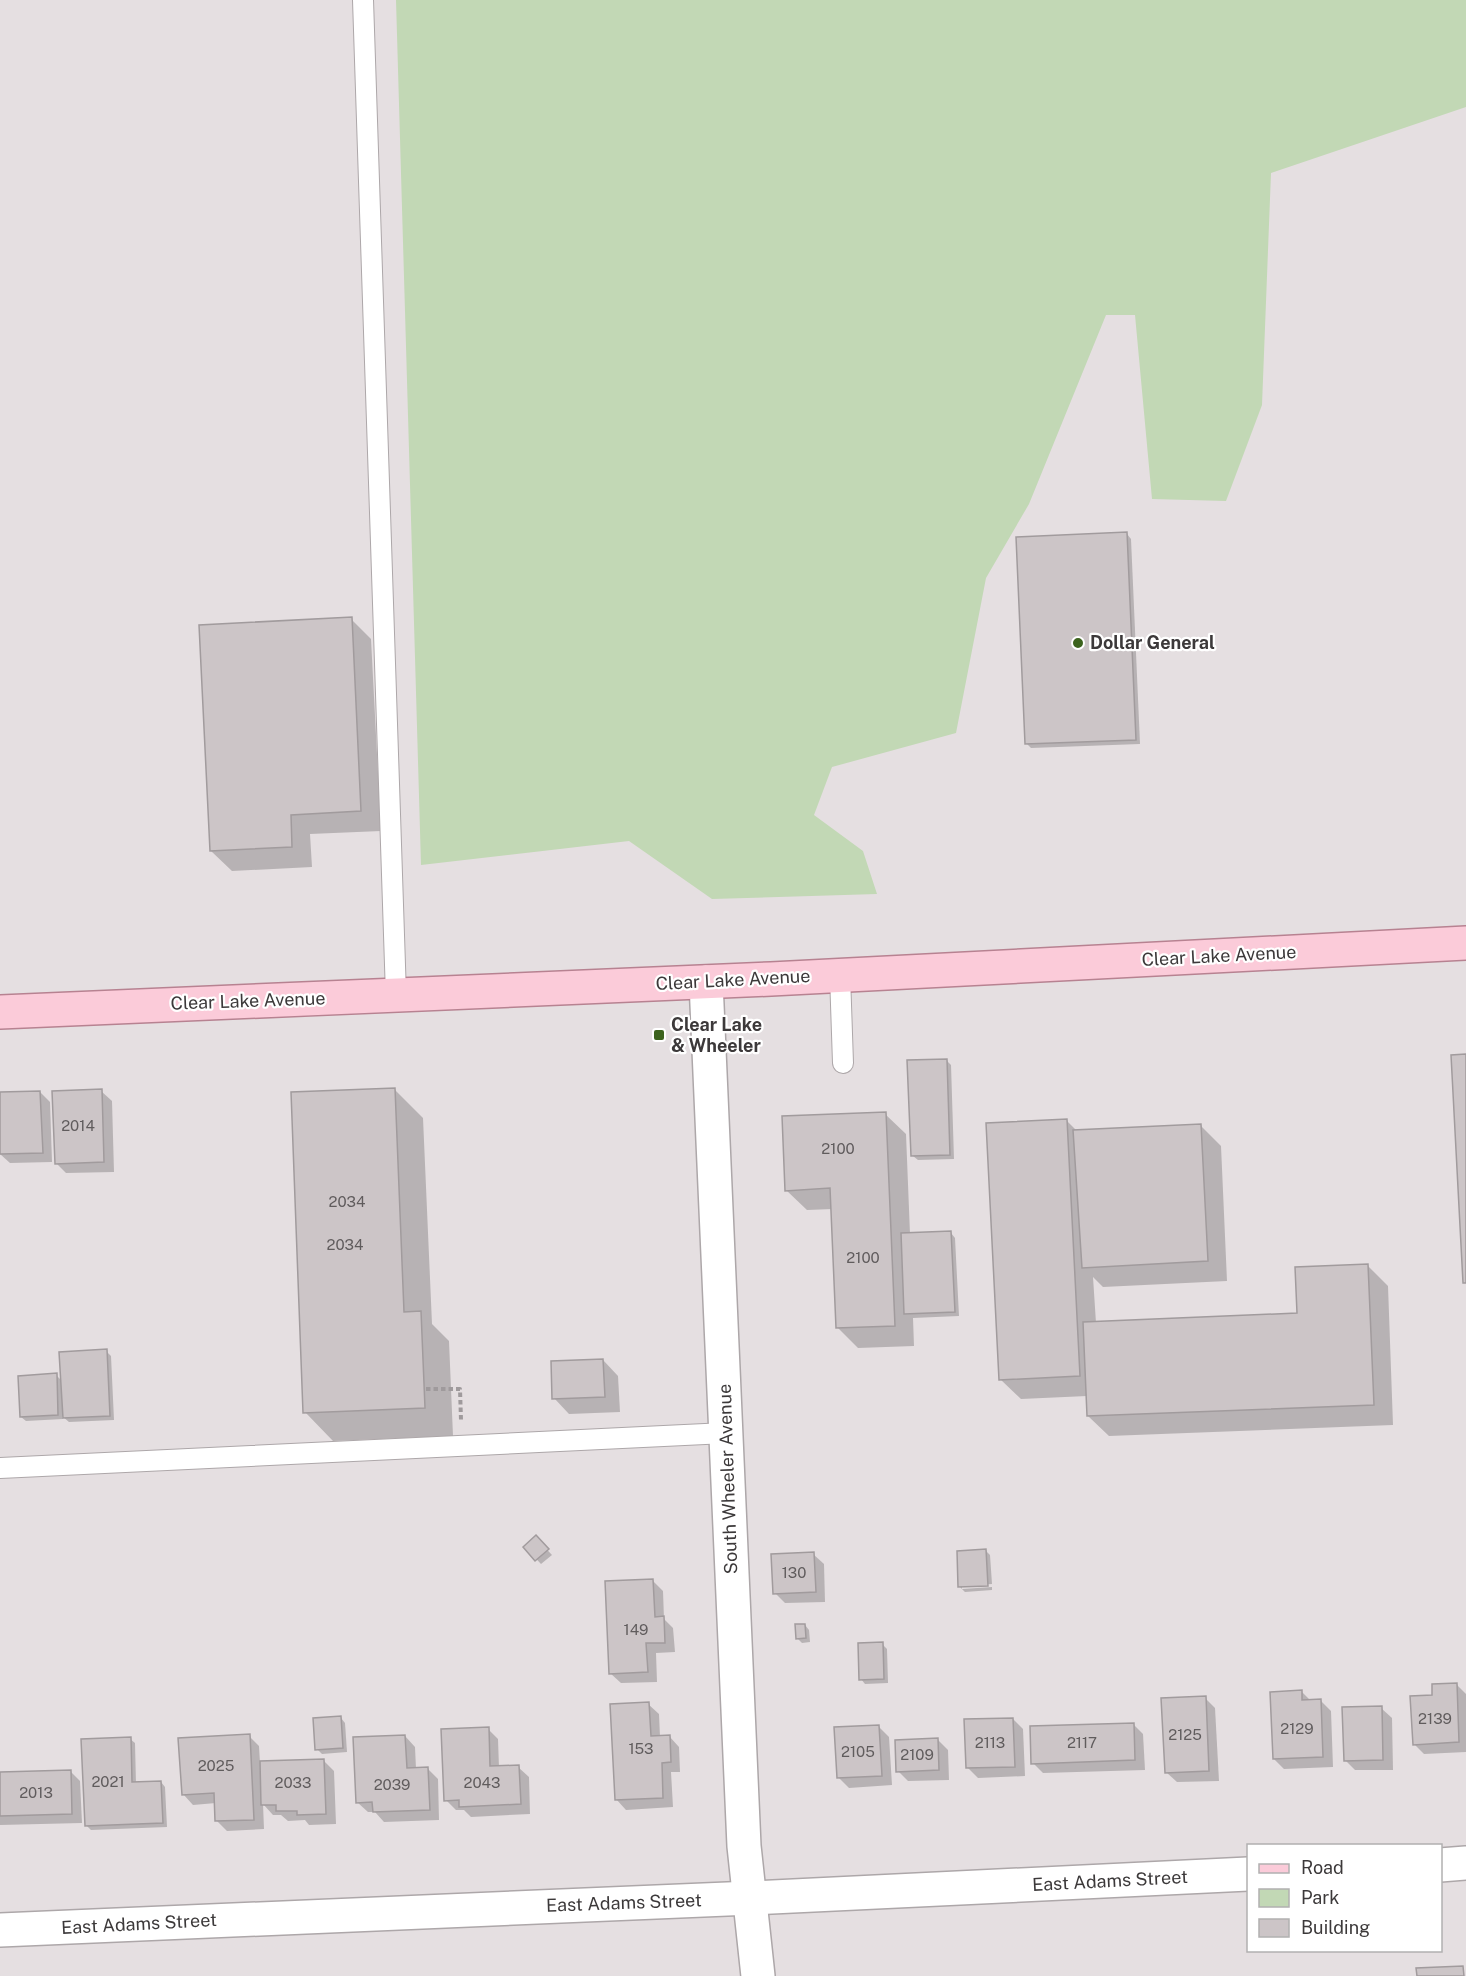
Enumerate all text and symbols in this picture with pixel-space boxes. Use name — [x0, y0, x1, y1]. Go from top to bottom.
place label: Dollar General — [1090, 632, 1215, 653]
marker: Dollar General — [1071, 636, 1085, 650]
street label: Clear Lake Avenue — [1141, 941, 1297, 970]
street label: Clear Lake Avenue — [655, 965, 811, 994]
street label: Clear Lake Avenue — [170, 987, 326, 1014]
place label: Clear Lake & Wheeler — [671, 1014, 762, 1056]
marker: Clear Lake & Wheeler — [652, 1028, 666, 1042]
house number: 2014 — [61, 1117, 95, 1134]
house number: 2100 — [821, 1140, 855, 1157]
house number: 2034 — [329, 1193, 365, 1210]
house number: 2034 — [327, 1236, 363, 1253]
house number: 2100 — [846, 1249, 880, 1266]
street label: South Wheeler Avenue — [714, 1384, 741, 1575]
house number: 130 — [782, 1564, 806, 1581]
house number: 149 — [624, 1621, 648, 1638]
house number: 2139 — [1418, 1710, 1452, 1727]
house number: 2129 — [1280, 1720, 1314, 1737]
house number: 2125 — [1168, 1726, 1202, 1743]
house number: 2113 — [975, 1734, 1005, 1751]
house number: 2117 — [1067, 1734, 1097, 1751]
house number: 153 — [628, 1740, 654, 1757]
house number: 2105 — [841, 1743, 875, 1760]
house number: 2109 — [900, 1746, 934, 1763]
house number: 2025 — [198, 1757, 234, 1774]
house number: 2021 — [91, 1773, 125, 1790]
house number: 2033 — [275, 1774, 311, 1791]
house number: 2043 — [464, 1774, 500, 1791]
house number: 2039 — [374, 1776, 410, 1793]
house number: 2013 — [19, 1784, 53, 1801]
legend — [1247, 1844, 1442, 1952]
text: Road — [1301, 1857, 1344, 1878]
street label: East Adams Street — [1032, 1866, 1188, 1895]
text: Park — [1301, 1887, 1339, 1908]
street label: East Adams Street — [546, 1889, 702, 1916]
street label: East Adams Street — [61, 1909, 217, 1938]
text: Building — [1301, 1917, 1370, 1938]

